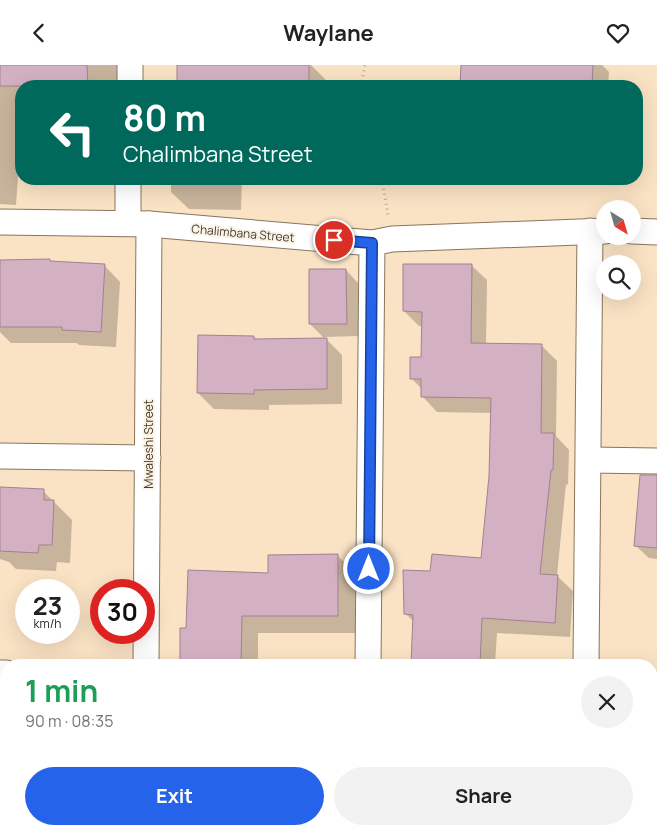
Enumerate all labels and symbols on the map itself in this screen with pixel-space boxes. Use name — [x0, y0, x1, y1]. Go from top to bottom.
north arrow — [596, 200, 641, 245]
pin — [313, 219, 355, 261]
street label: Chalimbana Street — [191, 220, 295, 246]
street label: Mwaleshi Street — [140, 399, 157, 489]
position arrow — [342, 542, 394, 594]
speed limit sign: 30 — [90, 579, 155, 644]

